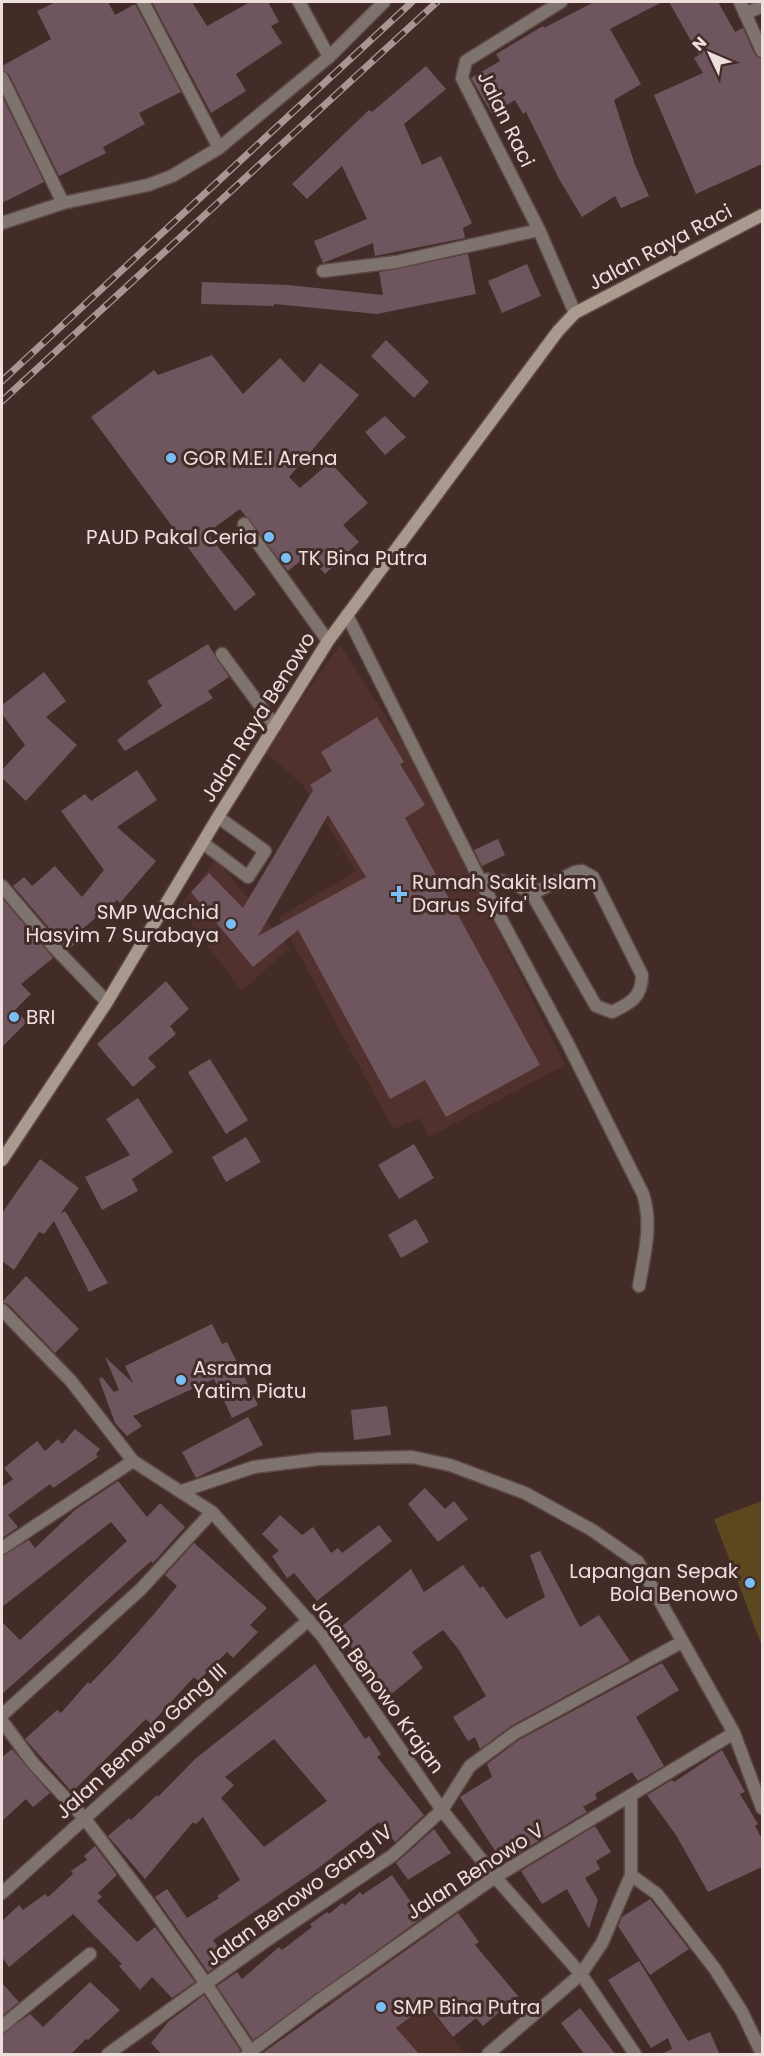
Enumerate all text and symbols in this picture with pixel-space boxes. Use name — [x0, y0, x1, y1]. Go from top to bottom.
north arrow — [680, 24, 740, 84]
text: N — [687, 32, 712, 56]
street label: Jalan Raci — [471, 66, 541, 172]
street label: Jalan Raya Raci — [583, 197, 737, 297]
place label: GOR M.E.I Arena — [183, 444, 338, 472]
marker: GOR M.E.I Arena — [164, 451, 178, 465]
place label: PAUD Pakal Ceria — [86, 523, 257, 551]
marker: PAUD Pakal Ceria — [262, 530, 276, 544]
place label: TK Bina Putra — [298, 544, 428, 572]
marker: TK Bina Putra — [279, 551, 293, 565]
street label: Jalan Raya Benowo — [194, 626, 322, 808]
place label: Rumah Sakit Islam Darus Syifa' — [412, 868, 597, 919]
marker: Rumah Sakit Islam Darus Syifa' — [390, 885, 408, 903]
place label: SMP Wachid Hasyim 7 Surabaya — [25, 898, 219, 949]
marker: SMP Wachid Hasyim 7 Surabaya — [224, 917, 238, 931]
place label: BRI — [26, 1003, 55, 1031]
marker: BRI — [7, 1010, 21, 1024]
place label: Asrama Yatim Piatu — [193, 1354, 306, 1405]
marker: Asrama Yatim Piatu — [174, 1373, 188, 1387]
place label: Lapangan Sepak Bola Benowo — [569, 1557, 739, 1608]
marker: Lapangan Sepak Bola Benowo — [743, 1576, 757, 1590]
street label: Jalan Benowo Krajan — [305, 1593, 451, 1779]
street label: Jalan Benowo Gang III — [50, 1657, 232, 1825]
street label: Jalan Benowo V — [401, 1816, 550, 1926]
street label: Jalan Benowo Gang IV — [200, 1817, 398, 1972]
place label: SMP Bina Putra — [393, 1993, 540, 2021]
marker: SMP Bina Putra — [374, 2000, 388, 2014]

